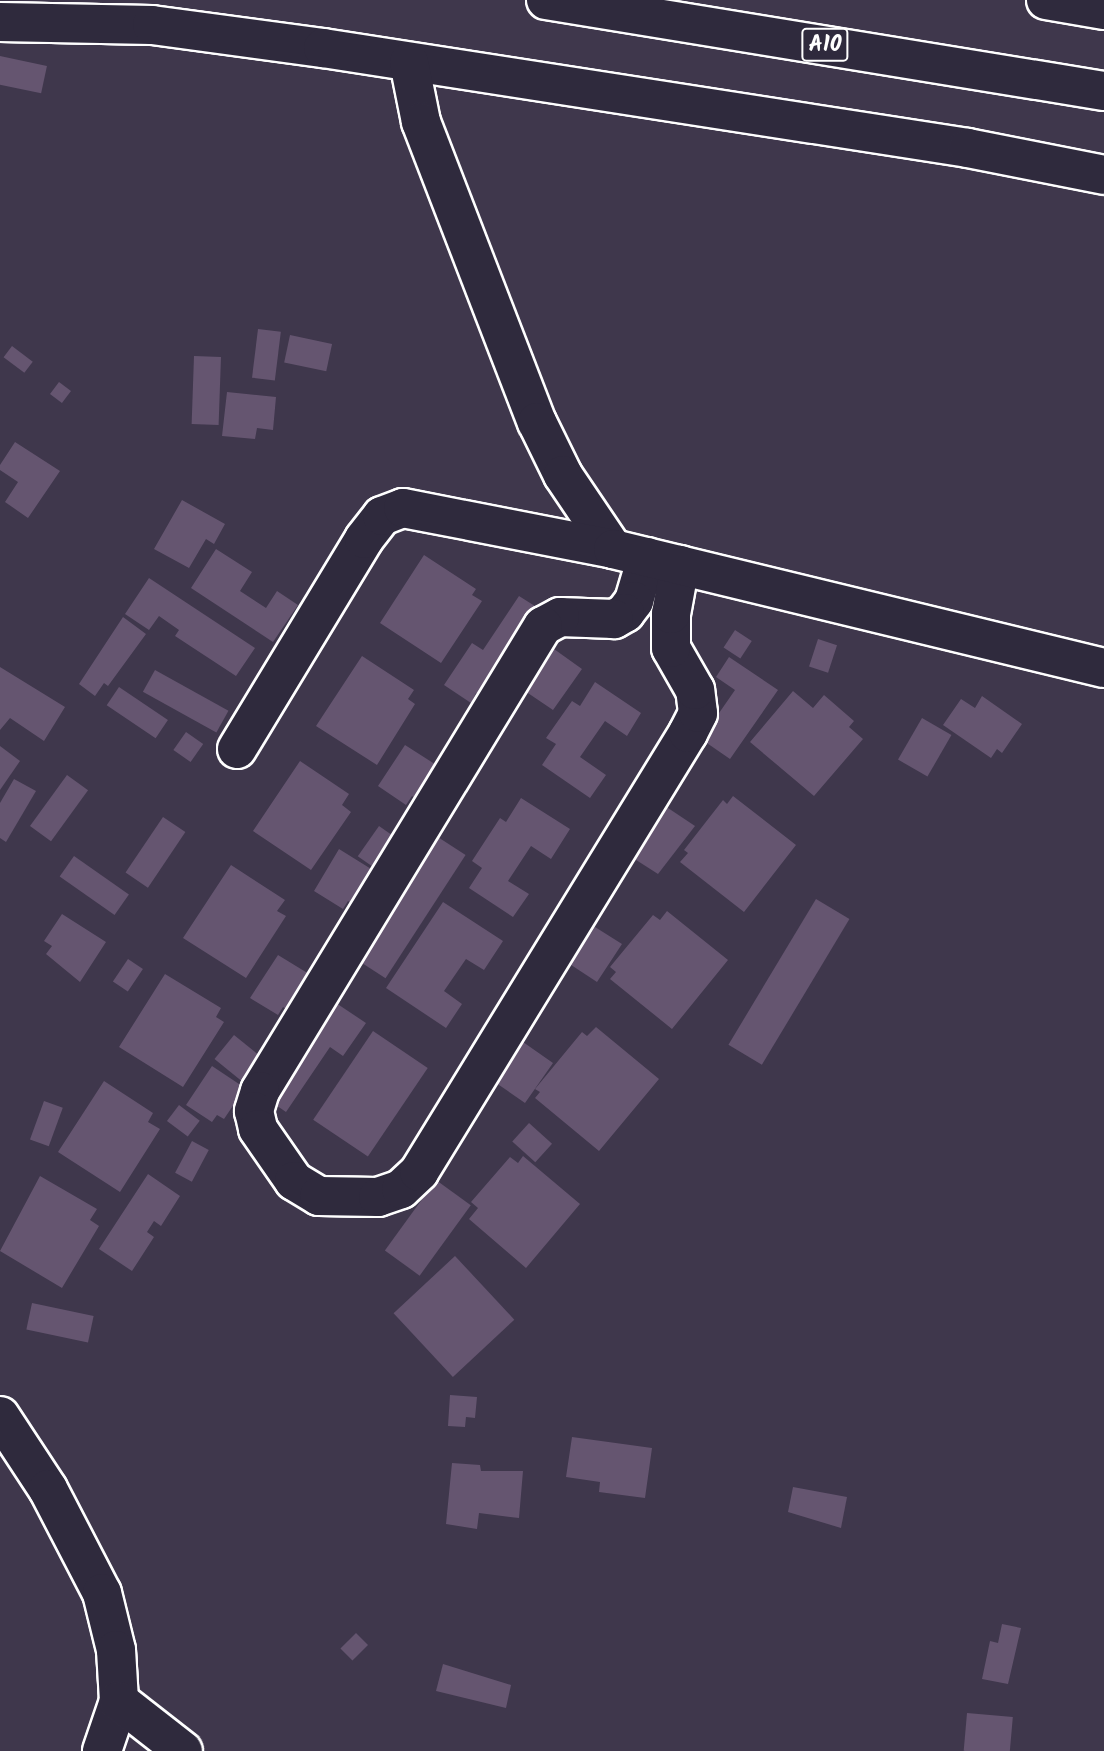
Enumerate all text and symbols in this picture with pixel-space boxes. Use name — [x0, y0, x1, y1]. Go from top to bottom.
road number: A10 — [800, 26, 850, 64]

